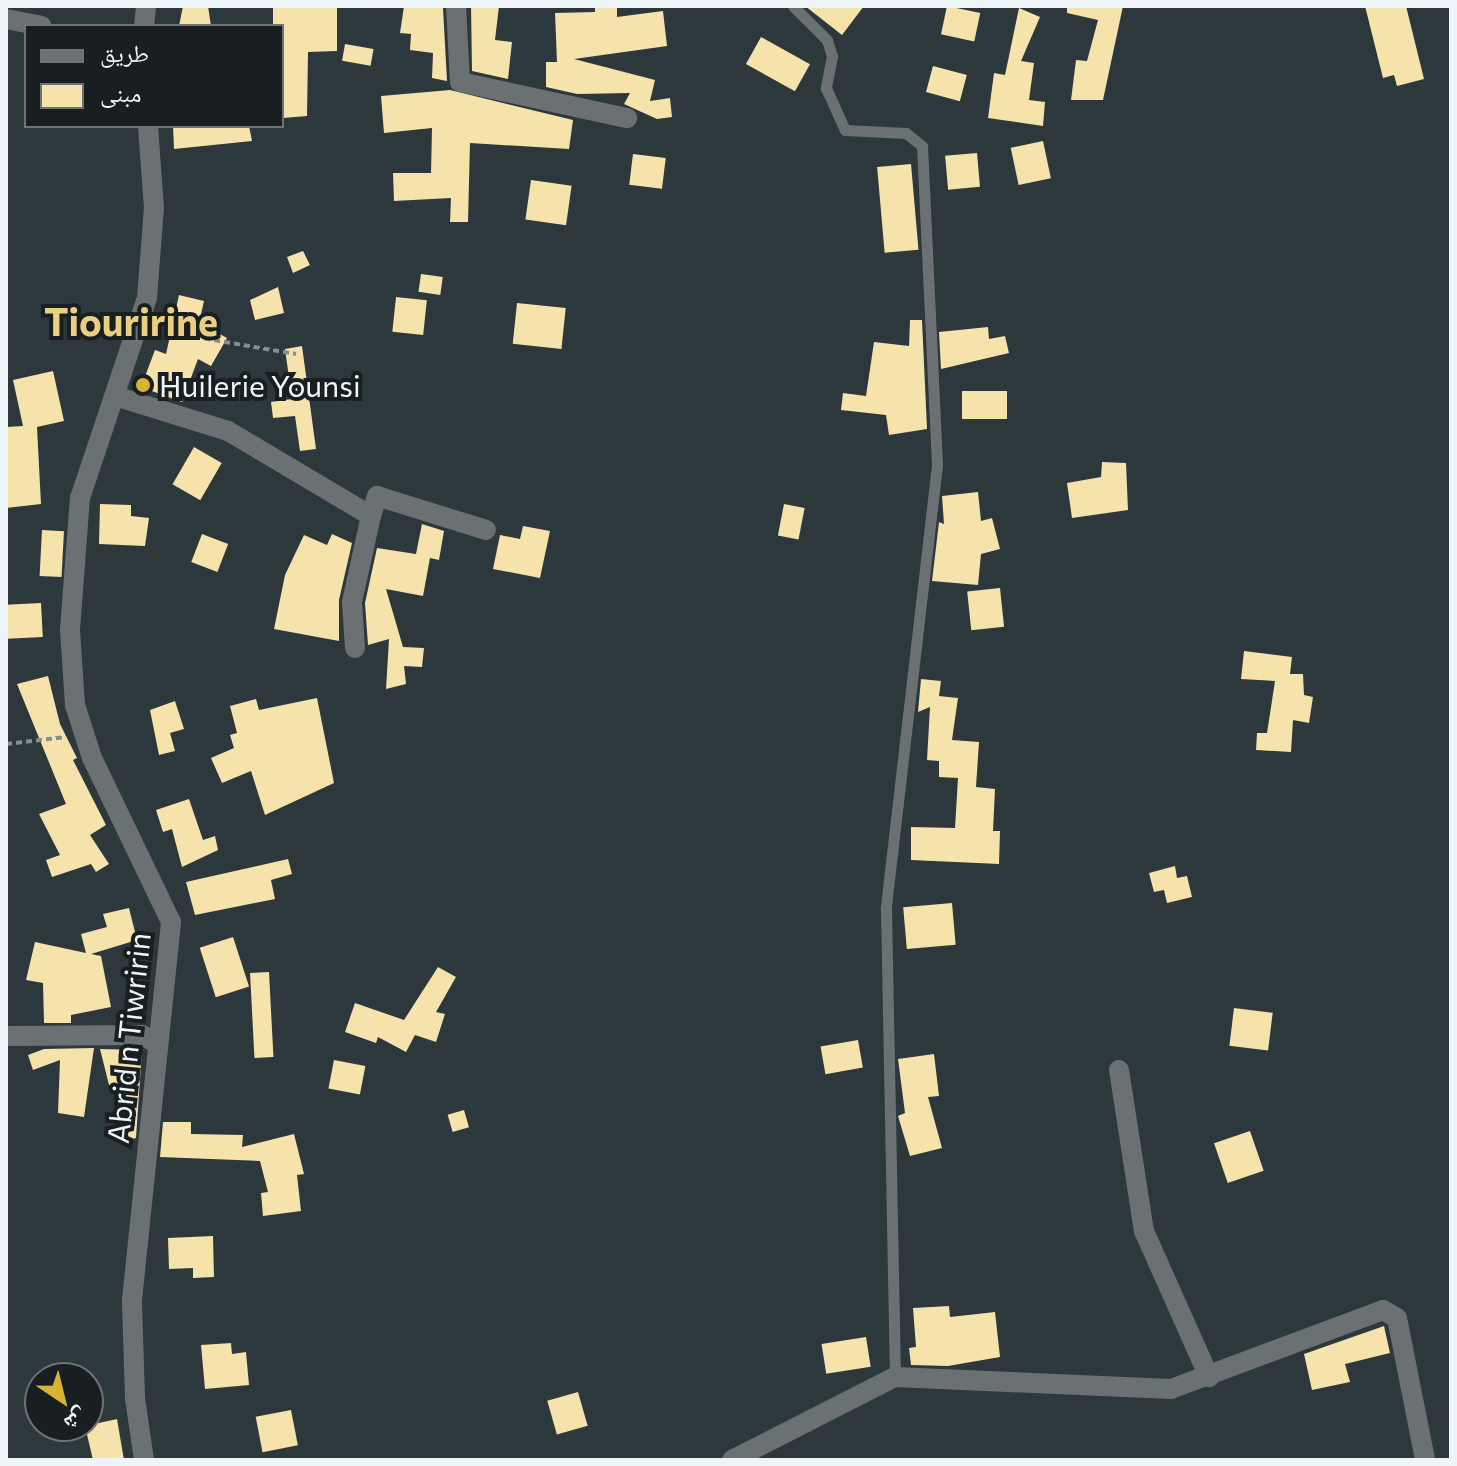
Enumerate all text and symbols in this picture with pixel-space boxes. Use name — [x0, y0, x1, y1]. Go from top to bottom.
legend — [24, 24, 284, 128]
text: طريق — [100, 38, 149, 67]
text: مبنى — [100, 78, 141, 107]
district label: Tiouririne — [44, 298, 218, 344]
place label: Huilerie Younsi — [159, 367, 361, 403]
marker: Huilerie Younsi — [134, 376, 152, 394]
street label: Abrid n Tiwririn — [99, 931, 157, 1145]
north arrow — [24, 1362, 104, 1442]
text: ش — [60, 1403, 94, 1438]

